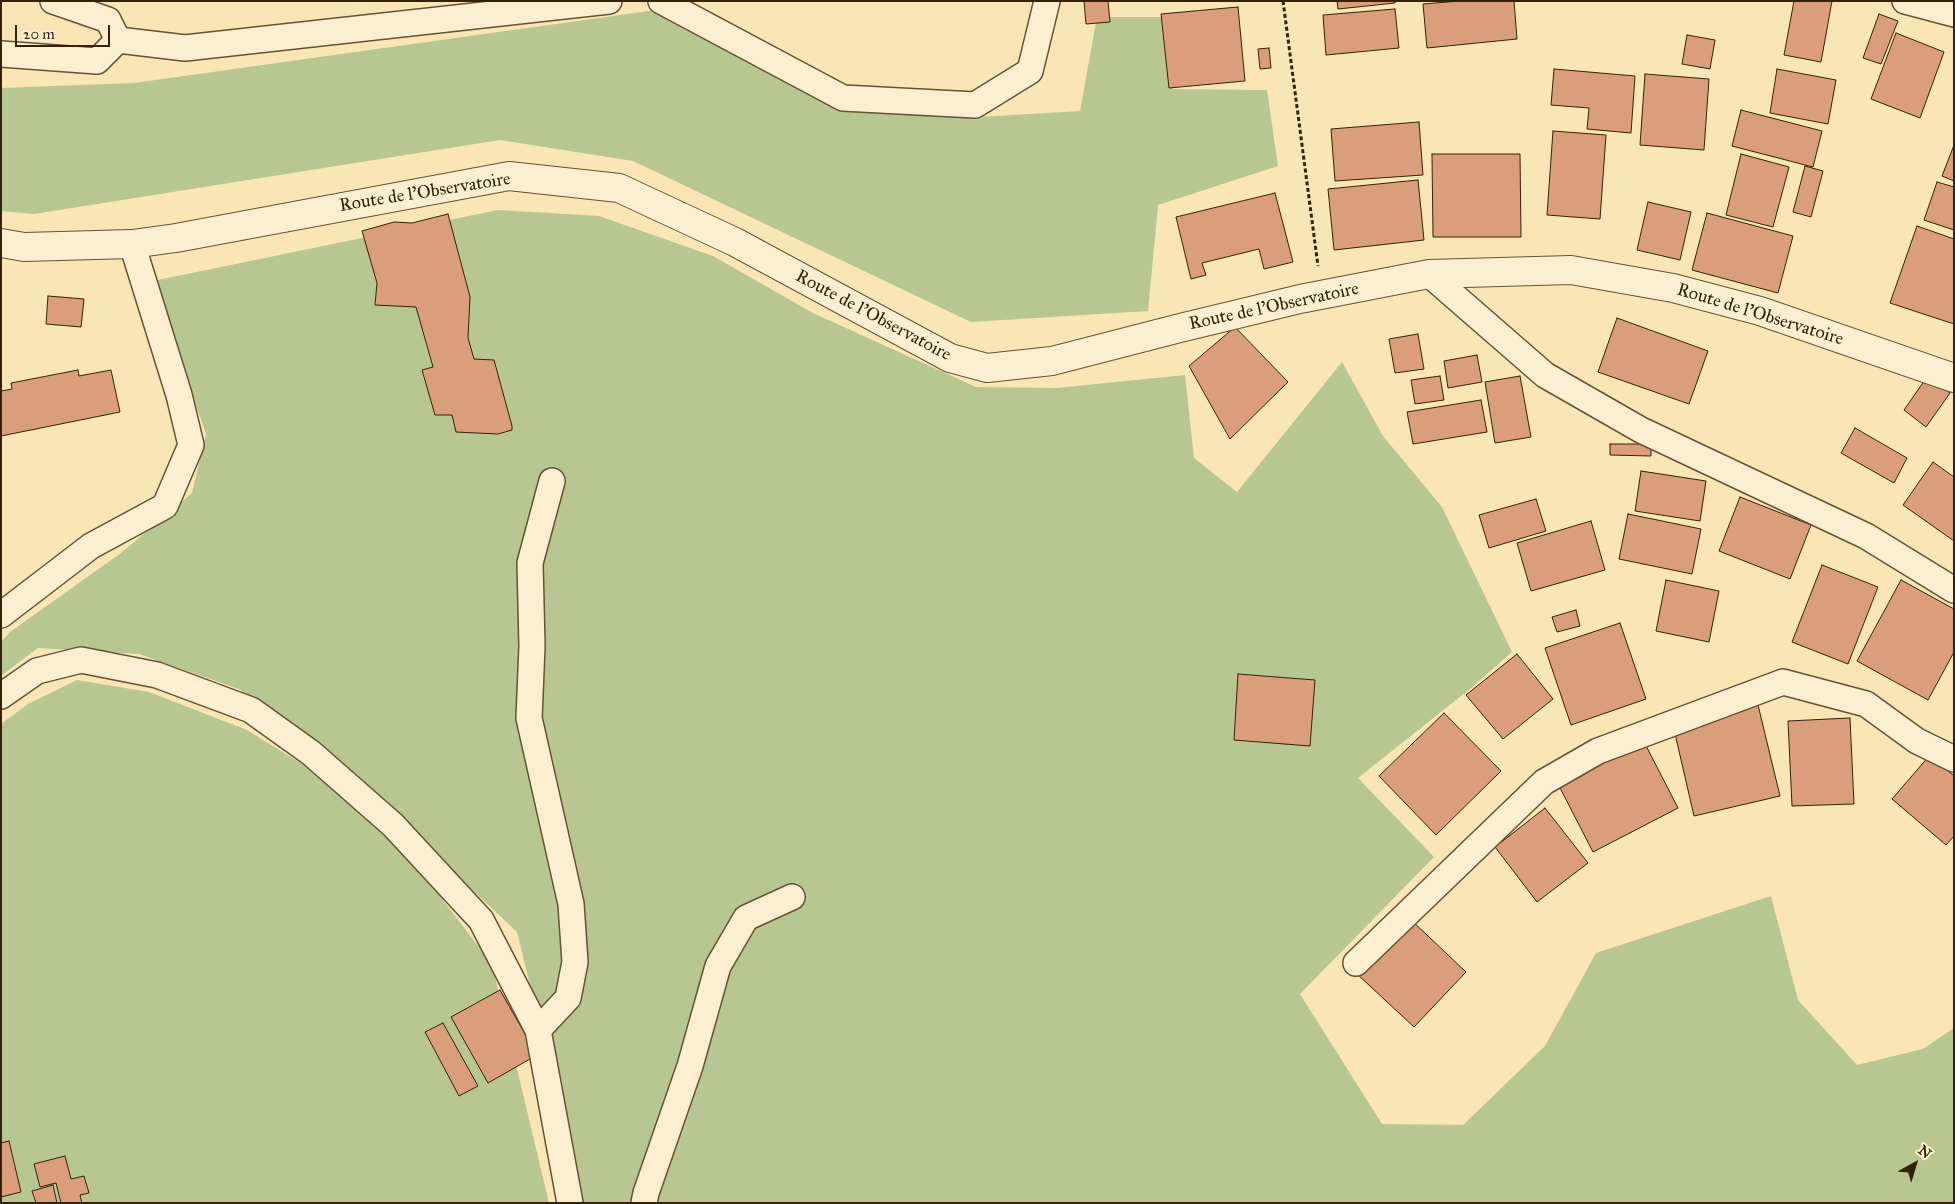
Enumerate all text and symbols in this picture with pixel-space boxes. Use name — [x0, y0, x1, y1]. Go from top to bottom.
scale bar — [18, 15, 112, 47]
text: 20 m — [23, 25, 55, 43]
street label: Route de l'Observatoire — [338, 169, 512, 217]
street label: Route de l'Observatoire — [791, 266, 955, 366]
street label: Route de l'Observatoire — [1187, 278, 1361, 336]
street label: Route de l'Observatoire — [1674, 279, 1846, 351]
north arrow — [1890, 1139, 1940, 1189]
text: N — [1915, 1142, 1935, 1162]

